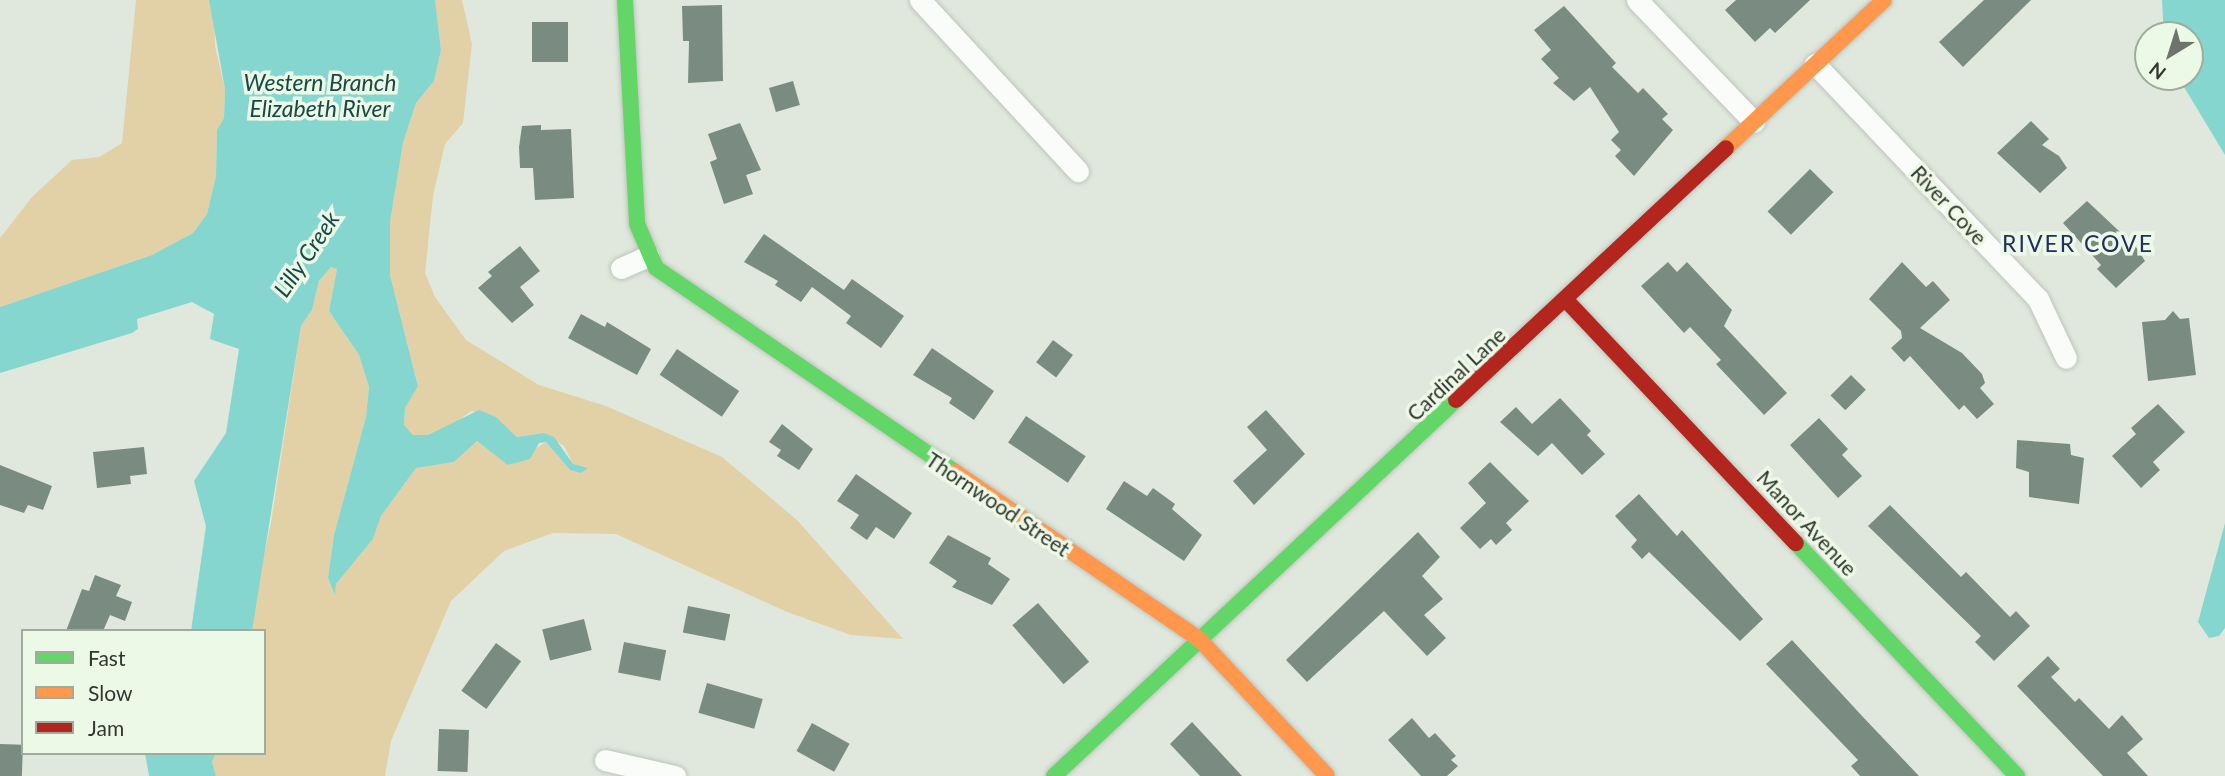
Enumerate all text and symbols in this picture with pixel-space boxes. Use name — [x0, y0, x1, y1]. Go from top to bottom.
north arrow — [2134, 21, 2204, 91]
text: N — [2144, 58, 2170, 85]
water label: Western Branch Elizabeth River — [244, 68, 396, 122]
street label: River Cove — [1906, 160, 1992, 250]
water label: Lilly Creek — [267, 206, 345, 302]
district label: RIVER COVE — [2003, 229, 2153, 257]
street label: Cardinal Lane — [1402, 322, 1510, 426]
street label: Thornwood Street — [921, 447, 1075, 561]
street label: Manor Avenue — [1751, 465, 1863, 581]
legend — [21, 629, 266, 755]
text: Fast — [88, 645, 125, 670]
text: Slow — [88, 680, 132, 705]
text: Jam — [88, 715, 124, 740]

